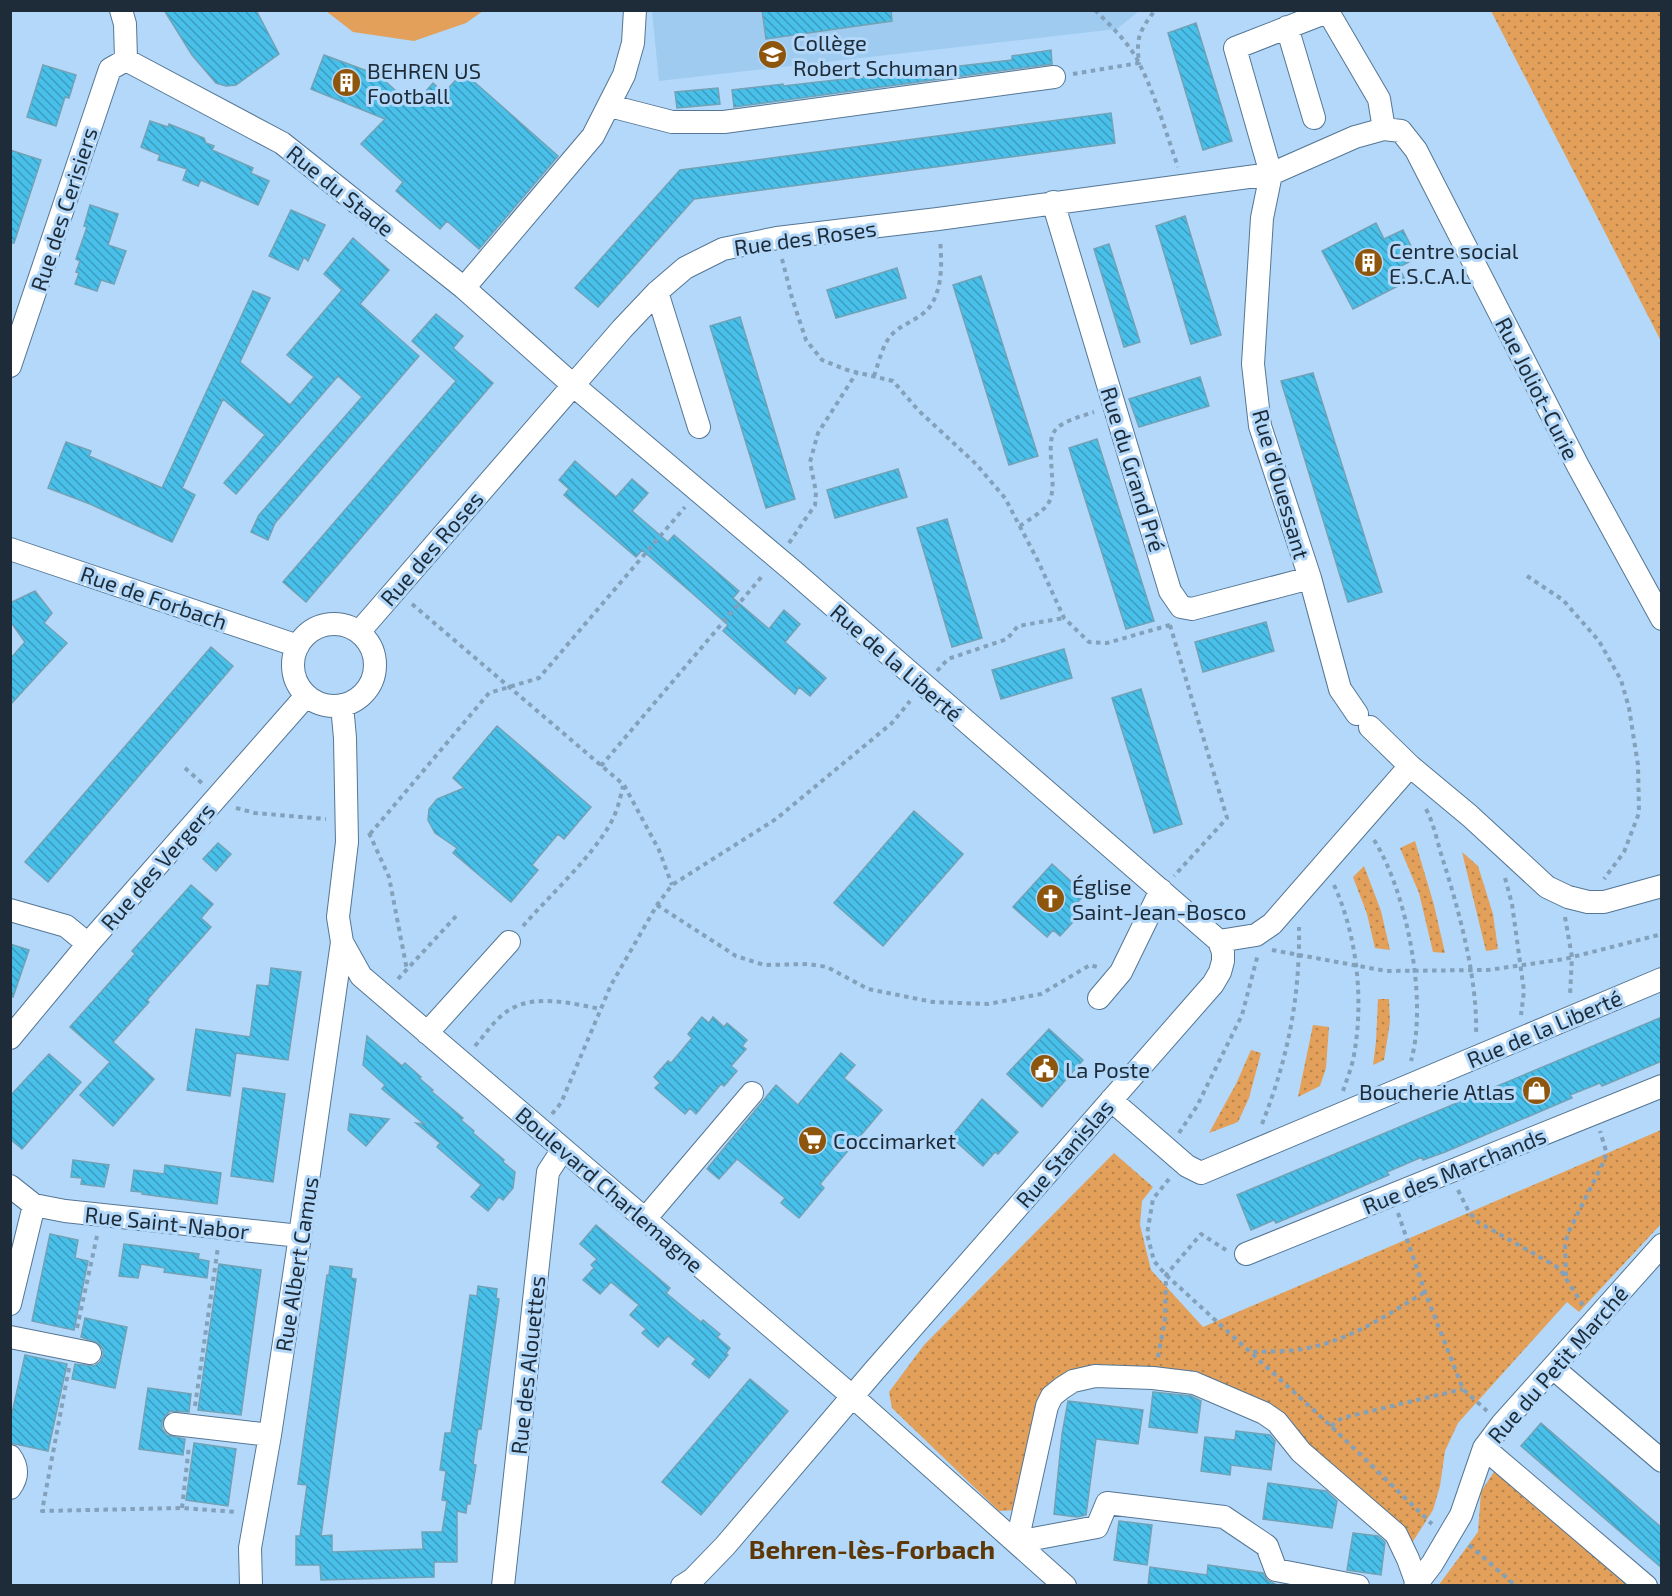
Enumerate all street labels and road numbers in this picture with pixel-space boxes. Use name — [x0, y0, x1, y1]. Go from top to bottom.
street label: Rue des Cerisiers — [24, 124, 102, 294]
street label: Rue du Stade — [282, 139, 400, 241]
street label: Rue des Roses — [732, 214, 878, 260]
street label: Rue Joliot-Curie — [1491, 312, 1585, 464]
street label: Rue du Grand Pré — [1097, 383, 1171, 555]
street label: Rue d'Ouessant — [1248, 406, 1316, 562]
street label: Rue des Roses — [374, 485, 488, 611]
street label: Rue de Forbach — [77, 560, 231, 634]
street label: Rue de la Liberté — [826, 598, 968, 726]
street label: Rue des Vergers — [95, 797, 219, 935]
street label: Rue de la Liberté — [1463, 984, 1625, 1072]
street label: Rue Stanislas — [1010, 1094, 1118, 1212]
street label: Boulevard Charlemagne — [511, 1101, 709, 1277]
street label: Rue des Marchands — [1359, 1121, 1549, 1219]
street label: Rue Albert Camus — [269, 1175, 323, 1353]
street label: Rue Saint-Nabor — [84, 1200, 251, 1244]
street label: Rue des Alouettes — [505, 1274, 549, 1456]
street label: Rue du Petit Marché — [1482, 1280, 1632, 1448]

